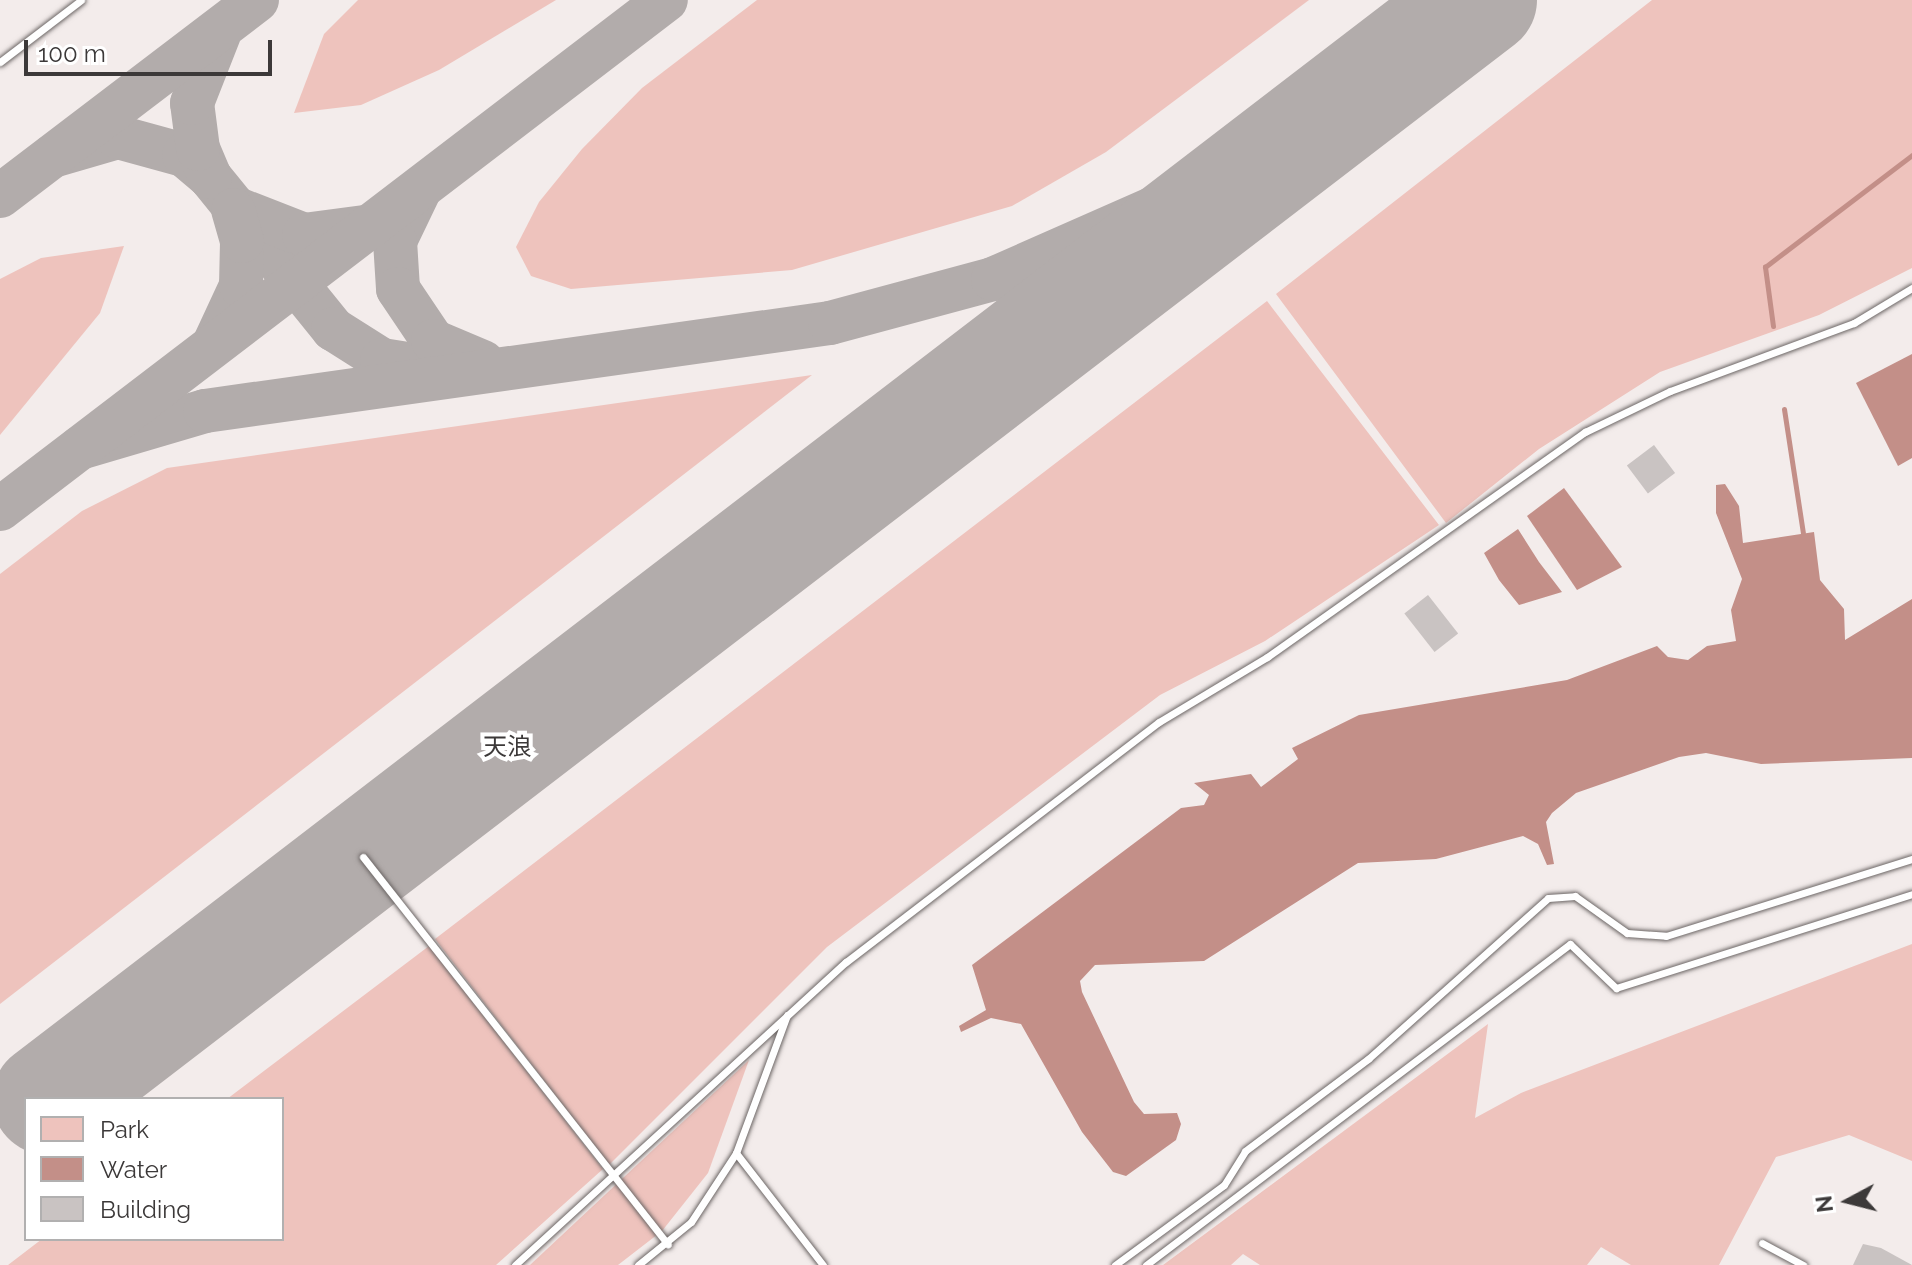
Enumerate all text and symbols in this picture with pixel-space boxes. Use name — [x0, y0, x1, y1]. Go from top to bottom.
scale bar — [28, 24, 276, 74]
text: 100 m — [38, 39, 106, 68]
district label: 天浪 — [483, 733, 531, 761]
legend — [24, 1097, 284, 1241]
text: Park — [100, 1115, 149, 1144]
text: Water — [100, 1155, 167, 1184]
north arrow — [1808, 1161, 1888, 1241]
text: N — [1810, 1194, 1838, 1214]
text: Building — [100, 1195, 191, 1224]

